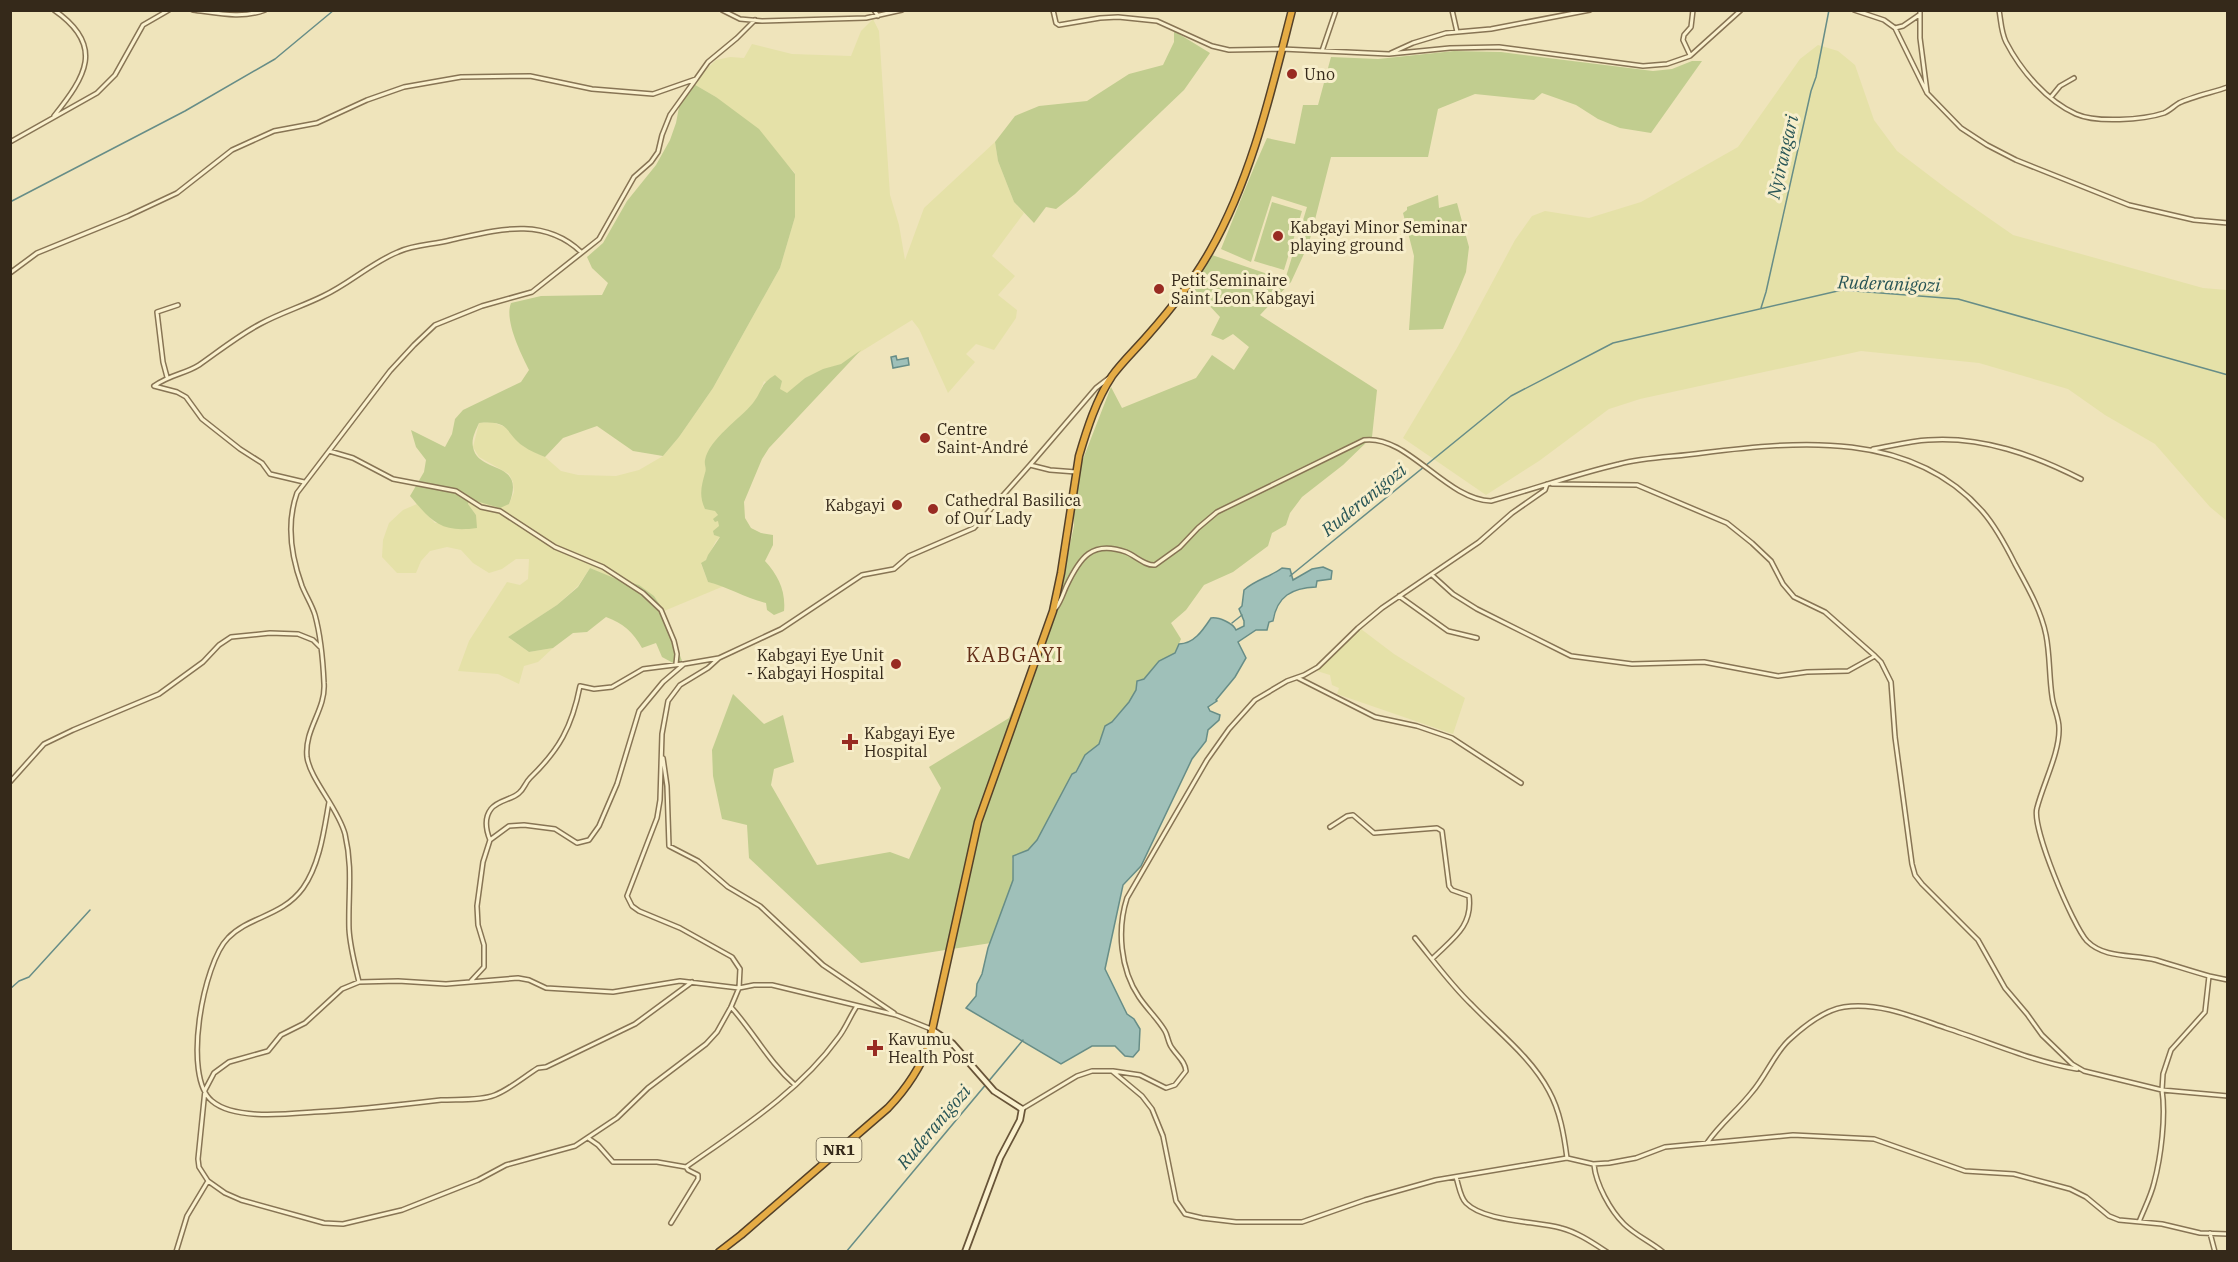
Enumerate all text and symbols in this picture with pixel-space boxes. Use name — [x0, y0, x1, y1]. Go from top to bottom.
place label: Uno — [1304, 64, 1335, 84]
marker: Uno — [1285, 67, 1299, 81]
water label: Nyirangari — [1761, 112, 1803, 202]
place label: Kabgayi Minor Seminar playing ground — [1290, 217, 1467, 255]
marker: Kabgayi Minor Seminar playing ground — [1271, 229, 1285, 243]
place label: Petit Seminaire Saint Leon Kabgayi — [1171, 270, 1315, 308]
water label: Ruderanigozi — [1836, 270, 1941, 297]
marker: Petit Seminaire Saint Leon Kabgayi — [1152, 282, 1166, 296]
place label: Centre Saint-André — [937, 419, 1028, 457]
marker: Centre Saint-André — [918, 431, 932, 445]
water label: Ruderanigozi — [1316, 458, 1411, 542]
place label: Cathedral Basilica of Our Lady — [945, 490, 1082, 528]
place label: Kabgayi — [825, 495, 885, 515]
marker: Kabgayi — [890, 498, 904, 512]
marker: Cathedral Basilica of Our Lady — [926, 502, 940, 516]
district label: KABGAYI — [966, 641, 1064, 668]
place label: Kabgayi Eye Unit - Kabgayi Hospital — [747, 645, 884, 683]
marker: Kabgayi Eye Unit - Kabgayi Hospital — [889, 657, 903, 671]
place label: Kabgayi Eye Hospital — [864, 723, 955, 761]
marker: Kabgayi Eye Hospital — [841, 733, 859, 751]
place label: Kavumu Health Post — [888, 1029, 975, 1067]
marker: Kavumu Health Post — [866, 1039, 884, 1057]
water label: Ruderanigozi — [891, 1079, 976, 1174]
road number: NR1 — [816, 1138, 862, 1162]

